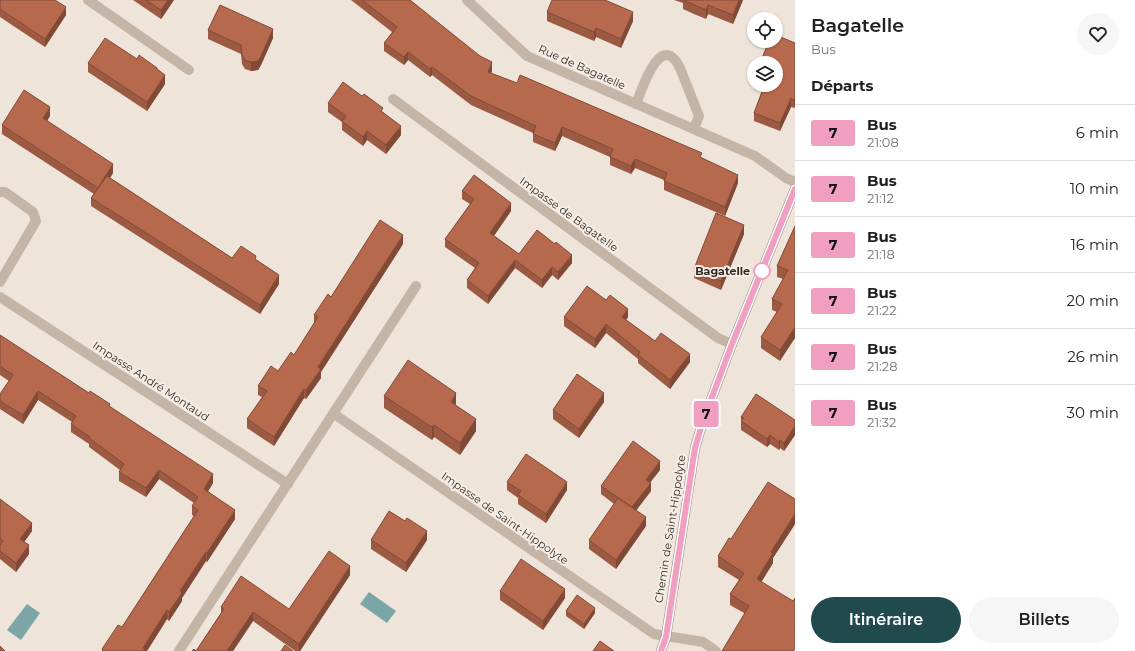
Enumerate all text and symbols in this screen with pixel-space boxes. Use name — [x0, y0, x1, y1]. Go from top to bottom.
map controls — [747, 12, 783, 92]
button: locate — [747, 12, 783, 48]
button: heart — [1077, 13, 1119, 55]
text: Bagatelle — [811, 14, 904, 37]
street label: Rue de Bagatelle — [536, 41, 628, 93]
text: Bus — [811, 41, 836, 57]
button: layers — [747, 56, 783, 92]
text: Départs — [811, 76, 874, 95]
text: Bus — [867, 115, 897, 134]
text: 6 min — [1076, 123, 1119, 142]
text: 7 — [829, 124, 837, 142]
text: 21:08 — [867, 134, 899, 150]
text: Bus — [867, 171, 897, 190]
street label: Impasse de Bagatelle — [517, 174, 621, 255]
text: 10 min — [1070, 179, 1119, 198]
text: 7 — [829, 180, 837, 198]
text: 21:12 — [867, 190, 894, 206]
text: Bus — [867, 227, 897, 246]
text: 16 min — [1070, 235, 1119, 254]
text: 7 — [829, 236, 837, 254]
text: 21:18 — [867, 246, 895, 262]
marker: Bagatelle — [753, 262, 771, 280]
place label: Bagatelle — [695, 264, 750, 278]
text: Bus — [867, 283, 897, 302]
text: 20 min — [1067, 291, 1119, 310]
text: 7 — [829, 292, 837, 310]
text: 21:22 — [867, 302, 897, 318]
street label: Impasse André Montaud — [90, 338, 212, 424]
text: Bus — [867, 339, 897, 358]
text: 26 min — [1067, 347, 1119, 366]
text: 7 — [829, 348, 837, 366]
text: 21:28 — [867, 358, 898, 374]
text: Bus — [867, 395, 897, 414]
line badge: 7 — [693, 401, 719, 427]
text: 30 min — [1067, 403, 1119, 422]
text: 7 — [829, 404, 837, 422]
text: 7 — [702, 405, 710, 423]
text: 21:32 — [867, 414, 896, 430]
street label: Chemin de Saint-Hippolyte — [651, 454, 689, 604]
street label: Impasse de Saint-Hippolyte — [439, 469, 572, 568]
button: Itinéraire — [811, 597, 961, 643]
button: Billets — [969, 597, 1119, 643]

